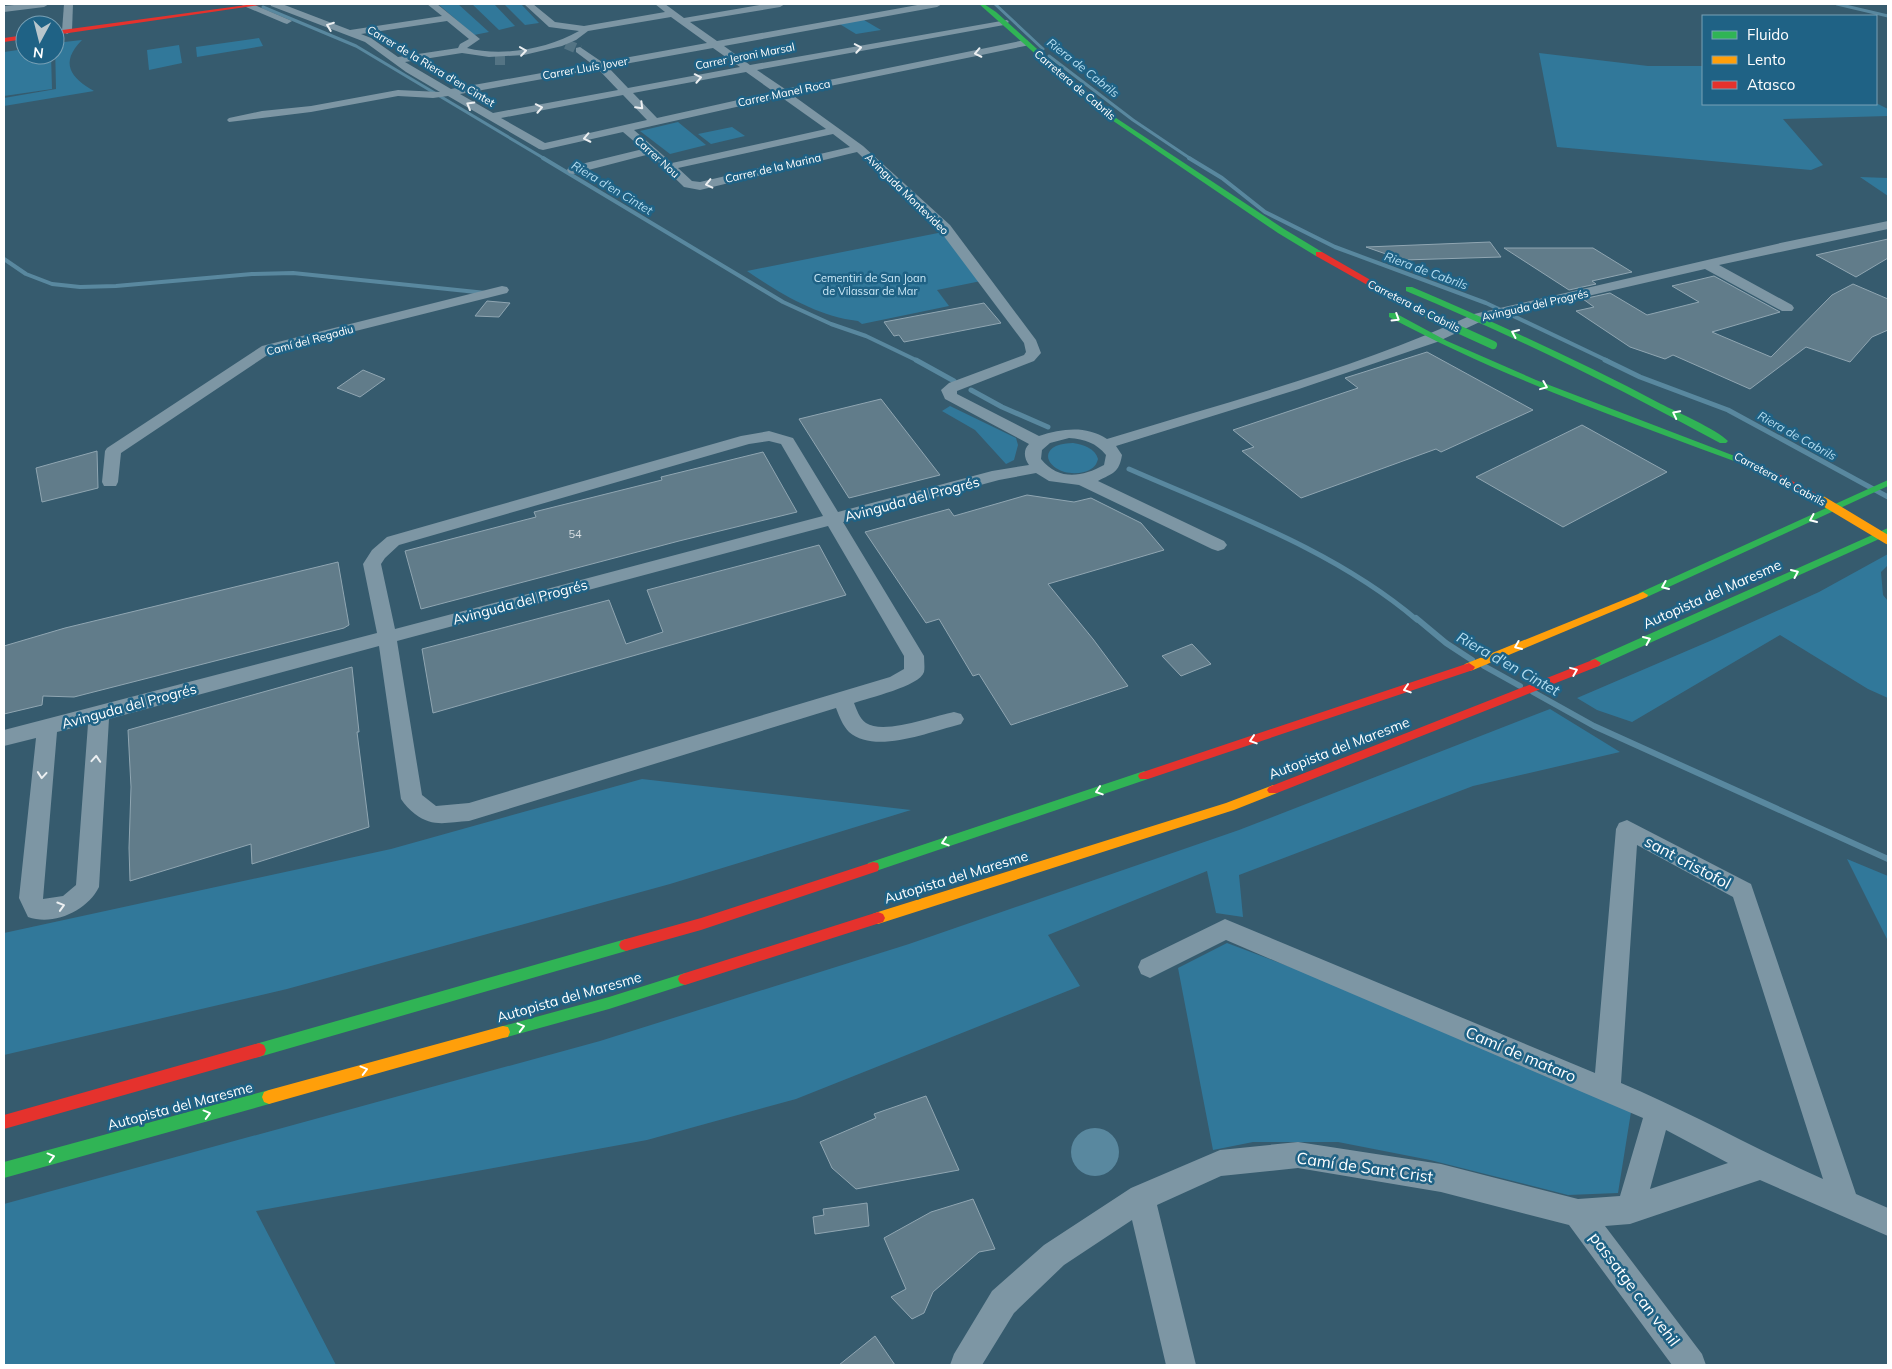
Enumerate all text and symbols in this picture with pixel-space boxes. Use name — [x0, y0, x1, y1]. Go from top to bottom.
north arrow — [15, 15, 65, 65]
legend — [1702, 15, 1877, 105]
one-way arrow — [326, 21, 334, 31]
street label: Carrer de la Riera d'en Cintet — [365, 22, 497, 110]
text: Fluido — [1747, 25, 1789, 44]
water label: Riera de Cabrils — [1044, 35, 1122, 101]
street label: Carrer Jeroni Marsal — [694, 39, 796, 73]
text: N — [32, 43, 45, 62]
one-way arrow — [854, 43, 862, 53]
one-way arrow — [519, 46, 527, 57]
one-way arrow — [973, 47, 982, 57]
street label: Carretera de Cabrils — [1032, 47, 1118, 123]
text: Lento — [1747, 50, 1786, 69]
street label: Carrer Lluís Jover — [541, 54, 629, 82]
one-way arrow — [694, 73, 703, 83]
text: Atasco — [1747, 75, 1795, 94]
street label: Carrer Manel Roca — [736, 76, 832, 110]
one-way arrow — [634, 101, 643, 110]
one-way arrow — [467, 102, 476, 112]
one-way arrow — [534, 104, 543, 114]
one-way arrow — [583, 132, 592, 142]
street label: Carrer Nou — [632, 133, 682, 181]
street label: Carrer de la Marina — [724, 150, 822, 186]
street label: Avinguda Montevideo — [862, 150, 952, 238]
water label: Riera d'en Cintet — [569, 157, 656, 218]
one-way arrow — [705, 178, 714, 189]
water label: Riera de Cabrils — [1382, 249, 1470, 293]
park label: Cementiri de San Joan de Vilassar de Mar — [814, 271, 926, 298]
street label: Carretera de Cabrils — [1366, 277, 1462, 335]
street label: Avinguda del Progrés — [1480, 286, 1590, 324]
one-way arrow — [1391, 311, 1400, 321]
street label: Camí del Regadiu — [265, 322, 355, 358]
one-way arrow — [1511, 329, 1520, 340]
one-way arrow — [1539, 380, 1547, 390]
water label: Riera de Cabrils — [1755, 408, 1839, 463]
one-way arrow — [1672, 410, 1681, 420]
street label: Carretera de Cabrils — [1732, 449, 1828, 509]
street label: Avinguda del Progrés — [843, 472, 981, 526]
one-way arrow — [1809, 513, 1818, 524]
house number: 54 — [568, 527, 582, 541]
street label: Autopista del Maresme — [1640, 555, 1784, 633]
one-way arrow — [1790, 568, 1799, 579]
street label: Avinguda del Progrés — [451, 575, 589, 629]
one-way arrow — [1661, 581, 1669, 591]
water label: Riera d'en Cintet — [1453, 627, 1564, 700]
one-way arrow — [1642, 635, 1651, 646]
one-way arrow — [1514, 640, 1523, 651]
one-way arrow — [1569, 667, 1578, 677]
street label: Avinguda del Progrés — [60, 679, 198, 733]
one-way arrow — [1403, 683, 1412, 693]
street label: Autopista del Maresme — [1266, 713, 1412, 783]
one-way arrow — [1249, 734, 1258, 744]
one-way arrow — [91, 755, 102, 763]
one-way arrow — [37, 772, 48, 780]
one-way arrow — [1095, 785, 1103, 795]
street label: sant cristofol — [1641, 831, 1735, 893]
one-way arrow — [941, 837, 949, 847]
street label: Autopista del Maresme — [882, 847, 1030, 907]
one-way arrow — [56, 902, 65, 912]
street label: Autopista del Maresme — [495, 968, 643, 1026]
one-way arrow — [516, 1022, 525, 1033]
street label: Camí de mataro — [1463, 1022, 1579, 1086]
one-way arrow — [359, 1066, 368, 1076]
street label: Autopista del Maresme — [105, 1078, 255, 1134]
one-way arrow — [203, 1109, 211, 1119]
street label: Camí de Sant Crist — [1296, 1148, 1435, 1187]
one-way arrow — [46, 1153, 54, 1163]
street label: passatge can vehil — [1586, 1228, 1684, 1350]

